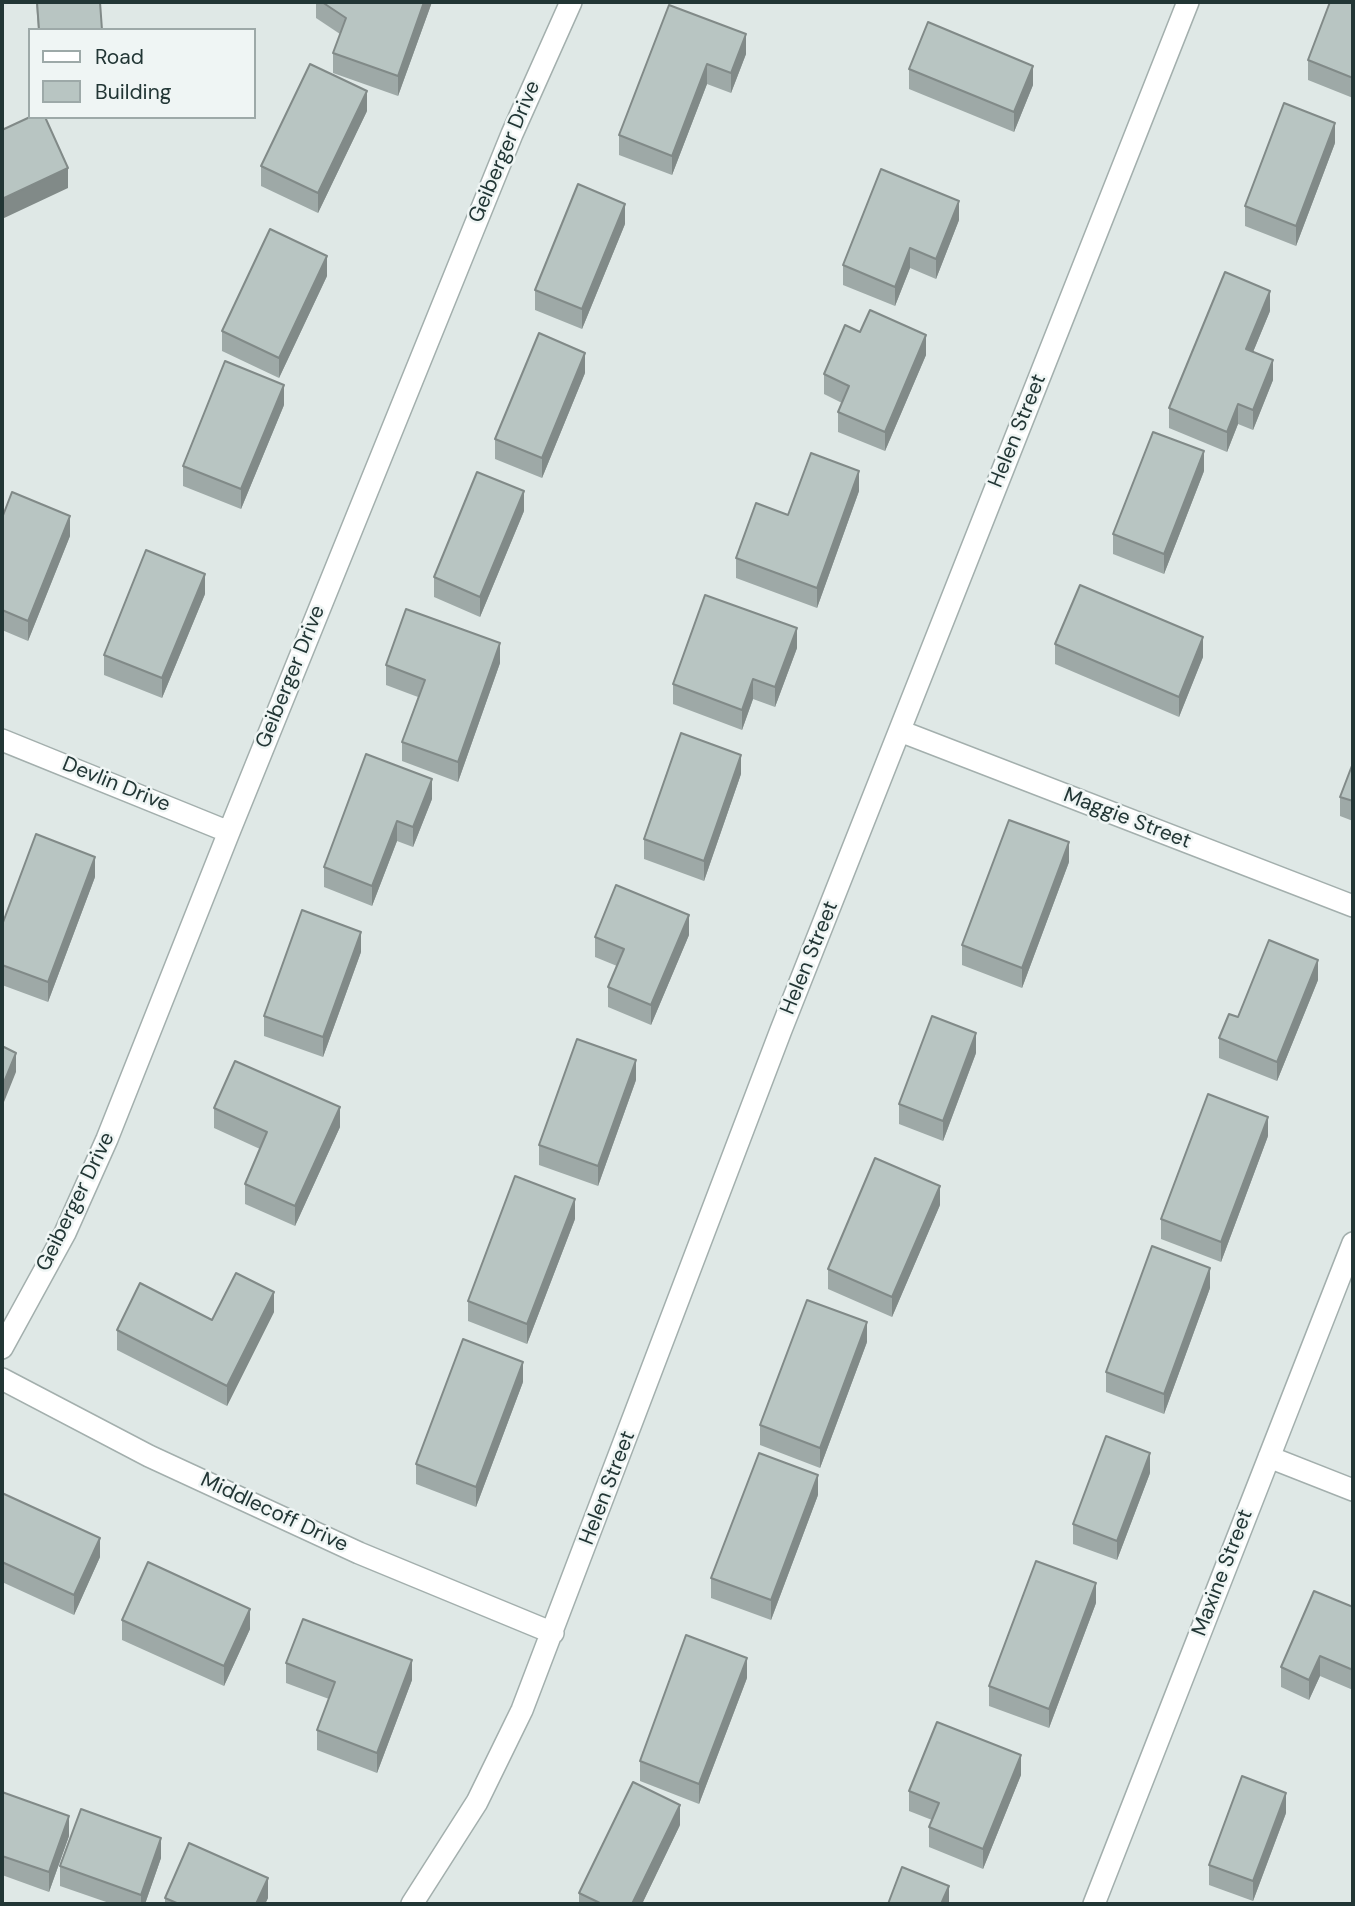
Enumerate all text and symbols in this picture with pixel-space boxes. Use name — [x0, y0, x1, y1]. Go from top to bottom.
legend — [28, 28, 256, 119]
text: Road — [95, 43, 144, 71]
street label: Geiberger Drive — [464, 77, 546, 227]
text: Building — [95, 78, 171, 106]
street label: Helen Street — [984, 371, 1052, 491]
street label: Geiberger Drive — [251, 602, 331, 752]
street label: Devlin Drive — [58, 752, 174, 818]
street label: Maggie Street — [1060, 783, 1194, 855]
street label: Helen Street — [776, 898, 844, 1018]
street label: Geiberger Drive — [31, 1128, 121, 1276]
street label: Helen Street — [575, 1427, 641, 1549]
street label: Middlecoff Drive — [196, 1468, 352, 1558]
street label: Maxine Street — [1187, 1506, 1259, 1640]

